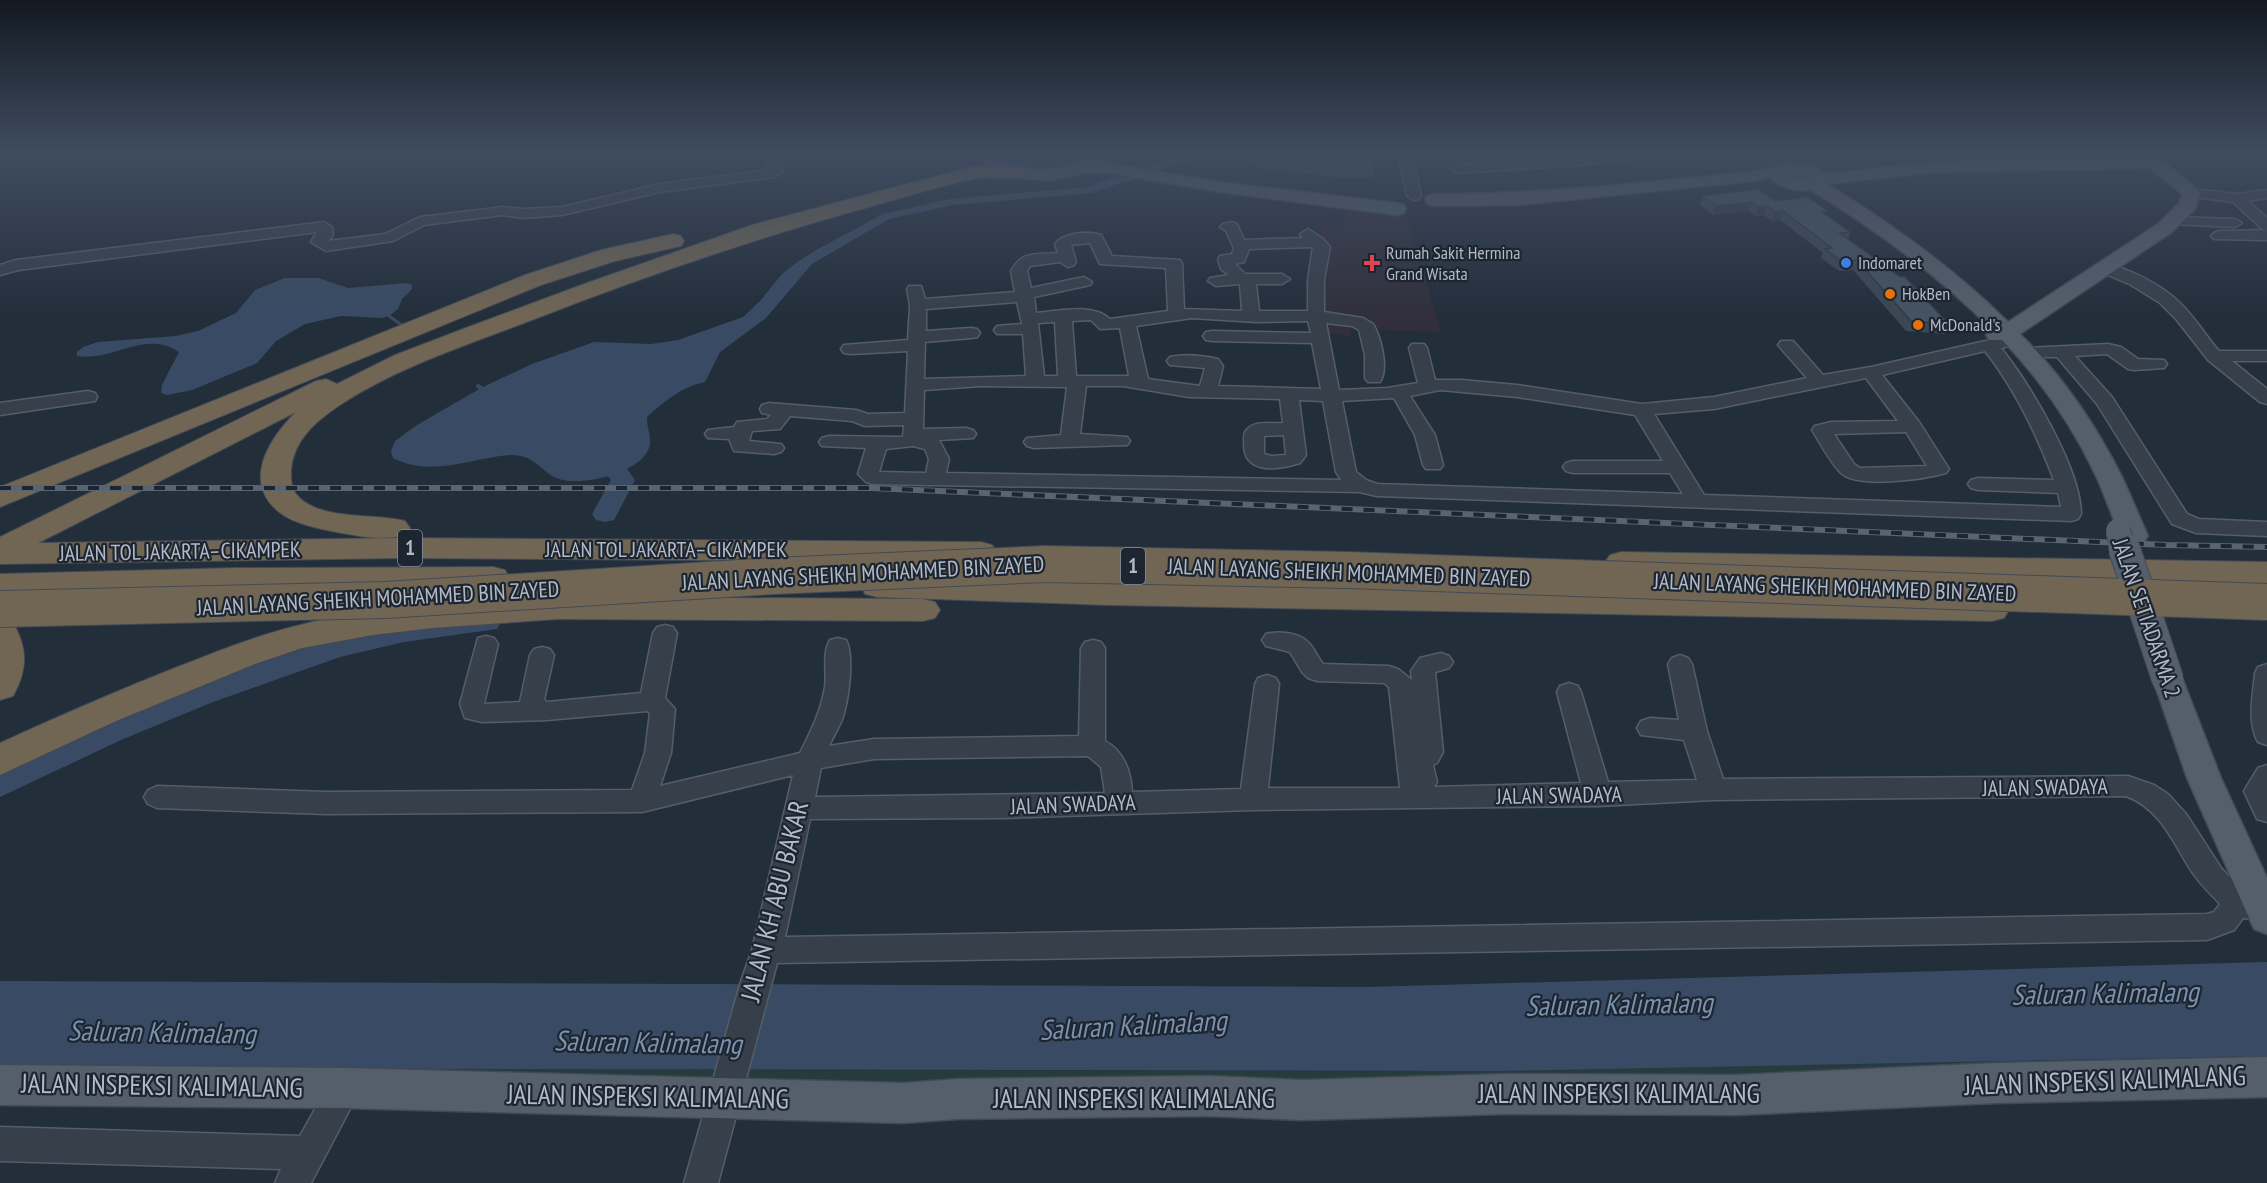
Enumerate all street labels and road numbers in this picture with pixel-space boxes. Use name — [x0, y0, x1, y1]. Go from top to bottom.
road number: 1 — [398, 530, 422, 566]
street label: JALAN SETIADARMA 2 — [2106, 534, 2187, 701]
street label: JALAN TOL JAKARTA–CIKAMPEK — [58, 535, 301, 567]
street label: JALAN TOL JAKARTA–CIKAMPEK — [544, 535, 787, 563]
road number: 1 — [1121, 548, 1145, 584]
street label: JALAN LAYANG SHEIKH MOHAMMED BIN ZAYED — [680, 550, 1045, 597]
street label: JALAN LAYANG SHEIKH MOHAMMED BIN ZAYED — [1166, 552, 1531, 592]
street label: JALAN LAYANG SHEIKH MOHAMMED BIN ZAYED — [1652, 567, 2017, 607]
street label: JALAN LAYANG SHEIKH MOHAMMED BIN ZAYED — [195, 575, 560, 622]
street label: JALAN SWADAYA — [1981, 772, 2108, 802]
street label: JALAN SWADAYA — [1495, 780, 1622, 810]
street label: JALAN SWADAYA — [1009, 788, 1137, 820]
street label: JALAN KH ABU BAKAR — [732, 797, 815, 1006]
street label: JALAN INSPEKSI KALIMALANG — [1963, 1058, 2246, 1102]
street label: JALAN INSPEKSI KALIMALANG — [20, 1066, 303, 1104]
street label: JALAN INSPEKSI KALIMALANG — [1477, 1076, 1760, 1110]
street label: JALAN INSPEKSI KALIMALANG — [506, 1077, 789, 1115]
street label: JALAN INSPEKSI KALIMALANG — [992, 1081, 1275, 1115]

